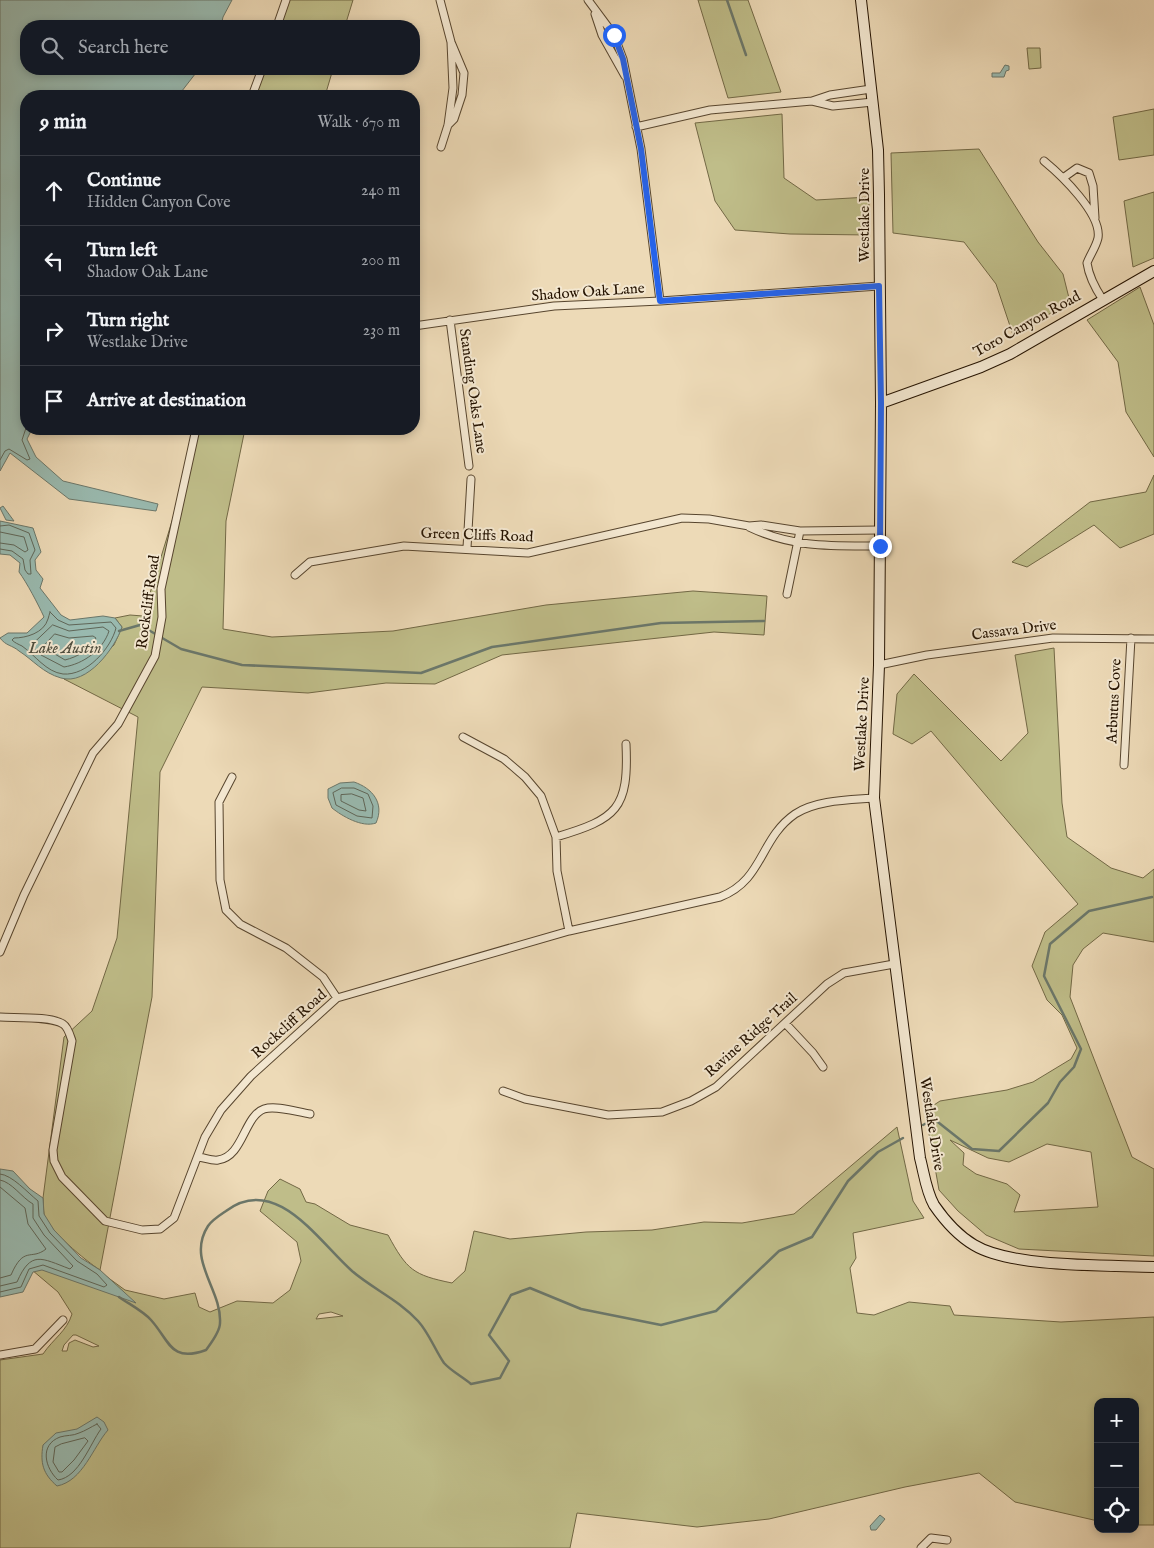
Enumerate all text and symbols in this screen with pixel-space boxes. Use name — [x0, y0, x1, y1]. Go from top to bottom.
search box — [20, 20, 420, 75]
route start — [603, 24, 626, 47]
icon: search — [38, 34, 66, 62]
text: Search here — [78, 36, 169, 60]
text: 9 min — [40, 109, 87, 136]
text: Walk · 670 m — [317, 113, 400, 133]
street label: Westlake Drive — [855, 168, 874, 262]
text: Continue — [87, 169, 161, 193]
icon: ahead — [40, 177, 68, 205]
text: 240 m — [361, 181, 400, 201]
text: Hidden Canyon Cove — [87, 193, 231, 213]
text: Turn left — [87, 239, 158, 263]
icon: left — [40, 247, 68, 275]
text: 200 m — [361, 251, 400, 271]
text: Shadow Oak Lane — [87, 263, 208, 283]
street label: Shadow Oak Lane — [531, 279, 645, 305]
street label: Toro Canyon Road — [970, 286, 1085, 361]
text: Turn right — [87, 309, 169, 333]
icon: right — [40, 317, 68, 345]
text: 230 m — [363, 321, 400, 341]
street label: Standing Oaks Lane — [455, 327, 491, 455]
text: Westlake Drive — [87, 333, 188, 353]
icon: arrive — [40, 387, 68, 415]
text: Arrive at destination — [87, 389, 246, 413]
street label: Green Cliffs Road — [420, 524, 535, 546]
route end — [869, 535, 892, 558]
street label: Rockcliff Road — [132, 553, 164, 650]
street label: Cassava Drive — [970, 615, 1058, 645]
water label: Lake Austin — [28, 639, 102, 659]
street label: Arbutus Cove — [1102, 658, 1126, 745]
street label: Westlake Drive — [850, 676, 874, 772]
street label: Rockcliff Road — [248, 985, 331, 1063]
street label: Ravine Ridge Trail — [701, 988, 802, 1082]
street label: Westlake Drive — [915, 1076, 949, 1172]
map controls — [1094, 1398, 1139, 1533]
button: + — [1094, 1398, 1139, 1443]
button: − — [1094, 1443, 1139, 1488]
button: locate — [1094, 1488, 1139, 1533]

